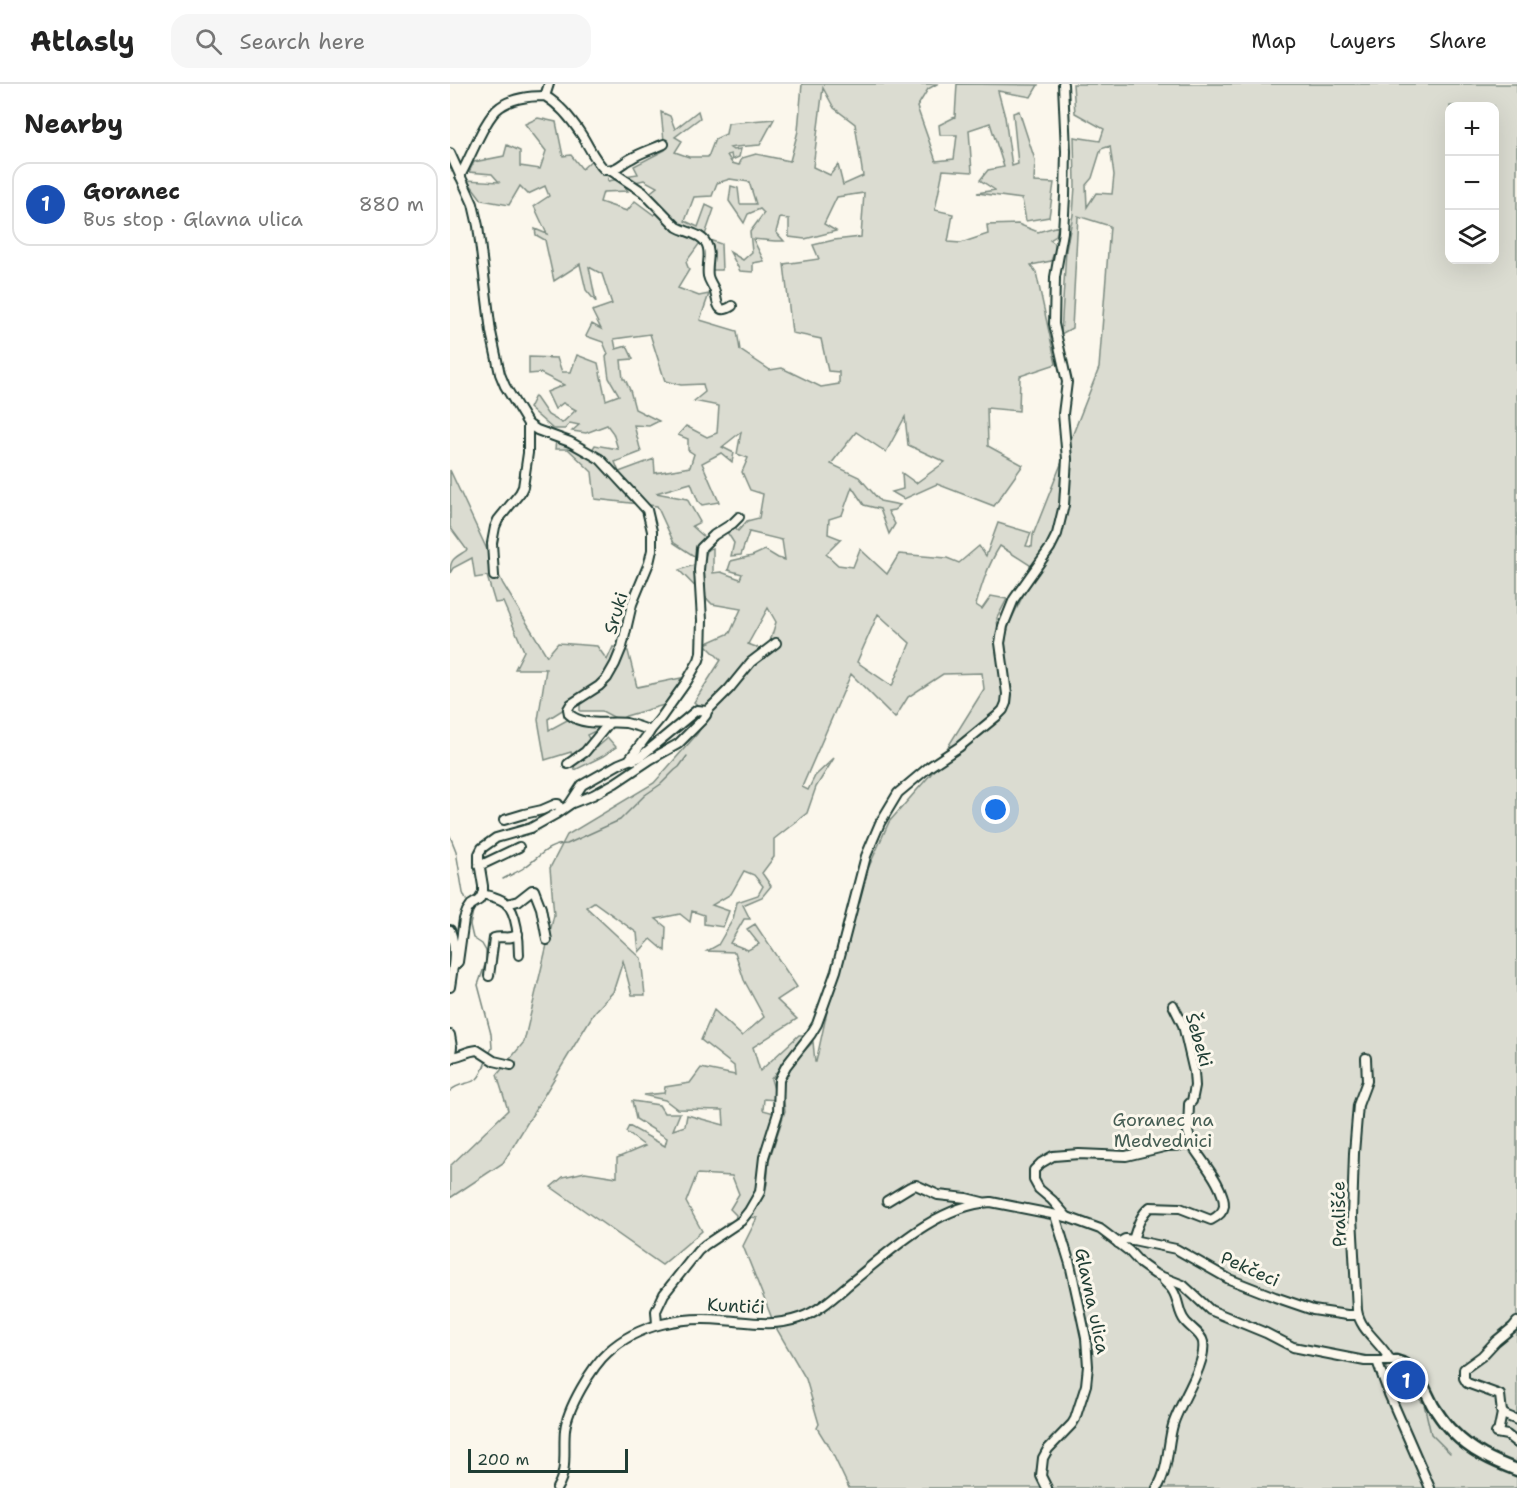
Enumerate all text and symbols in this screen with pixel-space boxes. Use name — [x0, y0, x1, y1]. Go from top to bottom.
search box — [171, 14, 591, 68]
text: Atlasly — [30, 22, 135, 60]
icon: search — [192, 25, 225, 58]
text: Search here — [240, 27, 365, 56]
text: Map — [1251, 27, 1296, 55]
text: Layers — [1329, 27, 1396, 55]
text: Share — [1429, 27, 1487, 55]
map controls — [1445, 102, 1499, 264]
button: + — [1445, 102, 1499, 156]
text: Nearby — [24, 106, 123, 141]
button: − — [1445, 156, 1499, 210]
text: Goranec — [83, 177, 180, 206]
text: 1 — [41, 191, 50, 217]
text: 880 m — [359, 191, 424, 217]
text: Bus stop · Glavna ulica — [83, 206, 303, 232]
button: layers — [1445, 210, 1499, 264]
street label: Sruki — [598, 589, 634, 637]
your location — [981, 795, 1010, 824]
street label: Šebeki — [1180, 1010, 1218, 1070]
park label: Goranec na Medvednici — [1112, 1108, 1214, 1153]
street label: Prališće — [1326, 1181, 1352, 1247]
street label: Pekčeci — [1217, 1245, 1283, 1293]
street label: Glavna ulica — [1069, 1246, 1115, 1356]
street label: Kuntići — [706, 1293, 766, 1319]
pin: 1 — [1386, 1358, 1426, 1402]
scale bar — [468, 1446, 628, 1474]
text: 200 m — [477, 1449, 529, 1470]

